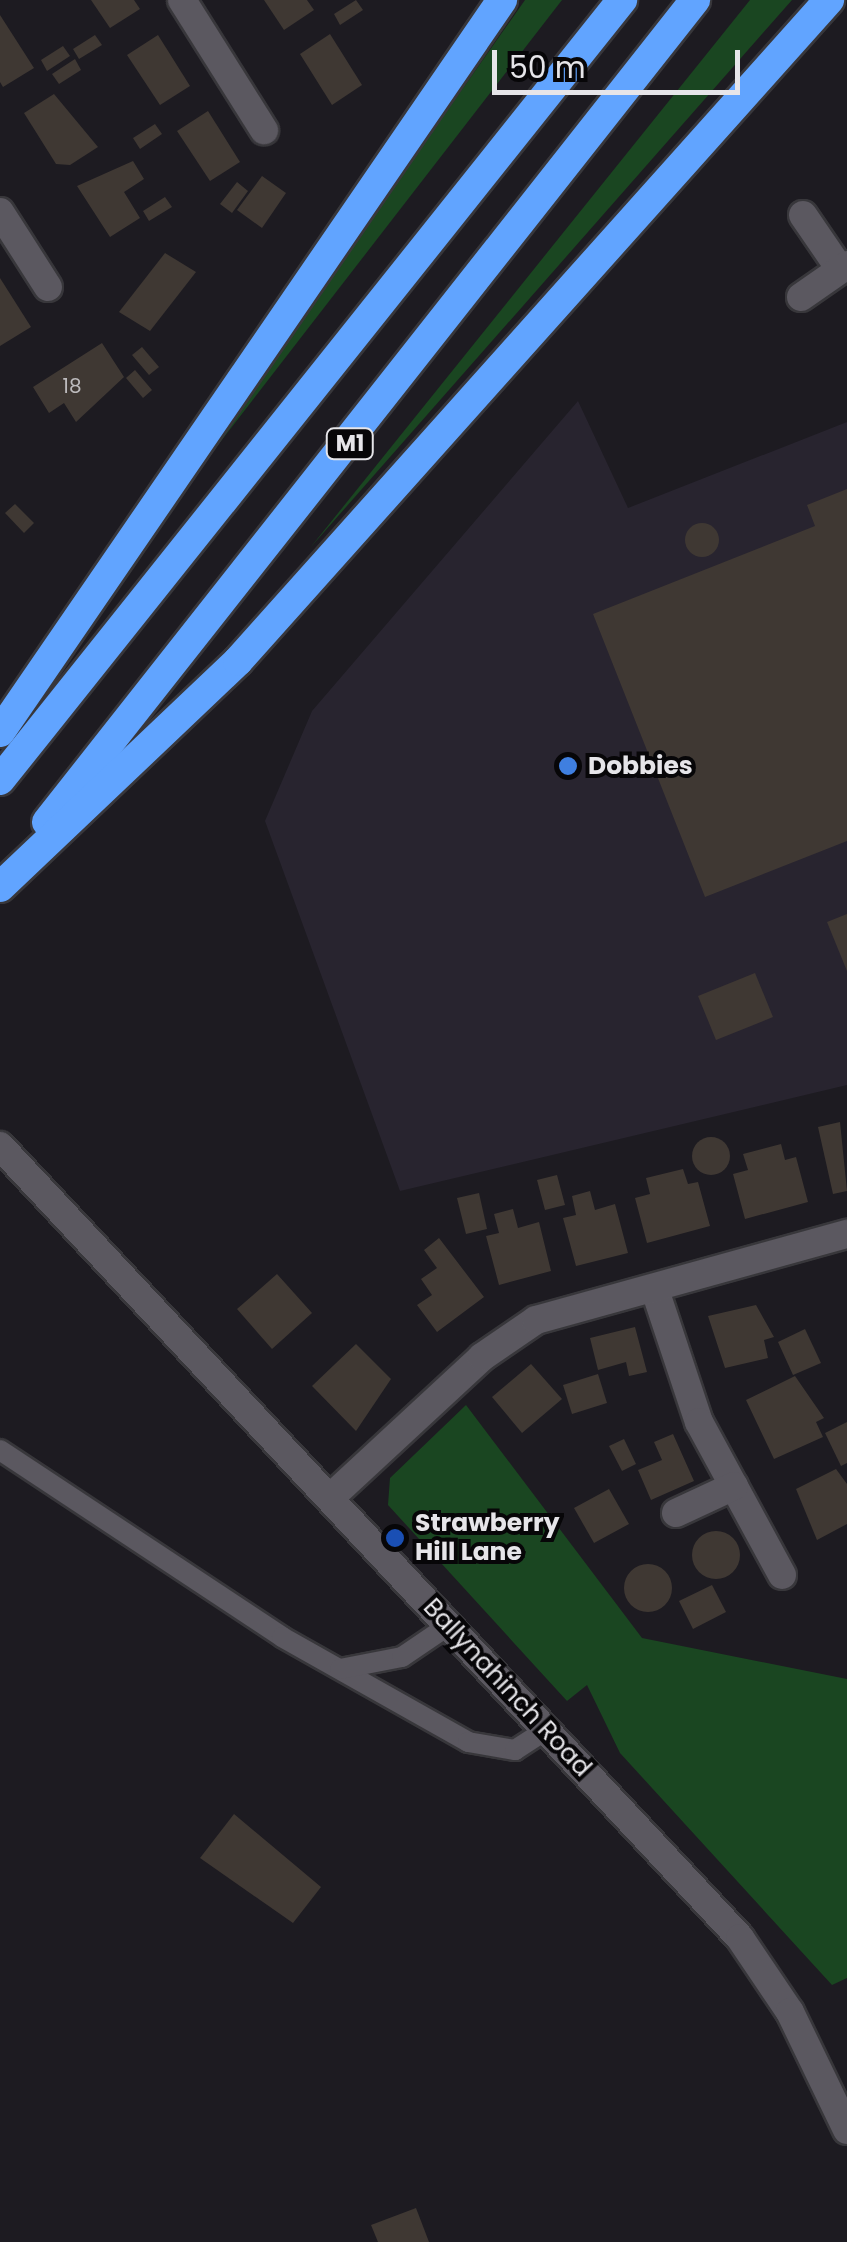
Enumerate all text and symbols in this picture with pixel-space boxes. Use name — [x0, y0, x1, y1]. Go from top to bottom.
scale bar — [497, 30, 744, 92]
text: 50 m — [509, 46, 586, 89]
house number: 18 — [62, 374, 82, 398]
road number: M1 — [325, 427, 375, 461]
place label: Dobbies — [588, 751, 693, 781]
marker: Dobbies — [557, 755, 579, 777]
place label: Strawberry Hill Lane — [415, 1509, 559, 1568]
marker: Strawberry Hill Lane — [384, 1527, 406, 1549]
street label: Ballynahinch Road — [417, 1593, 597, 1783]

